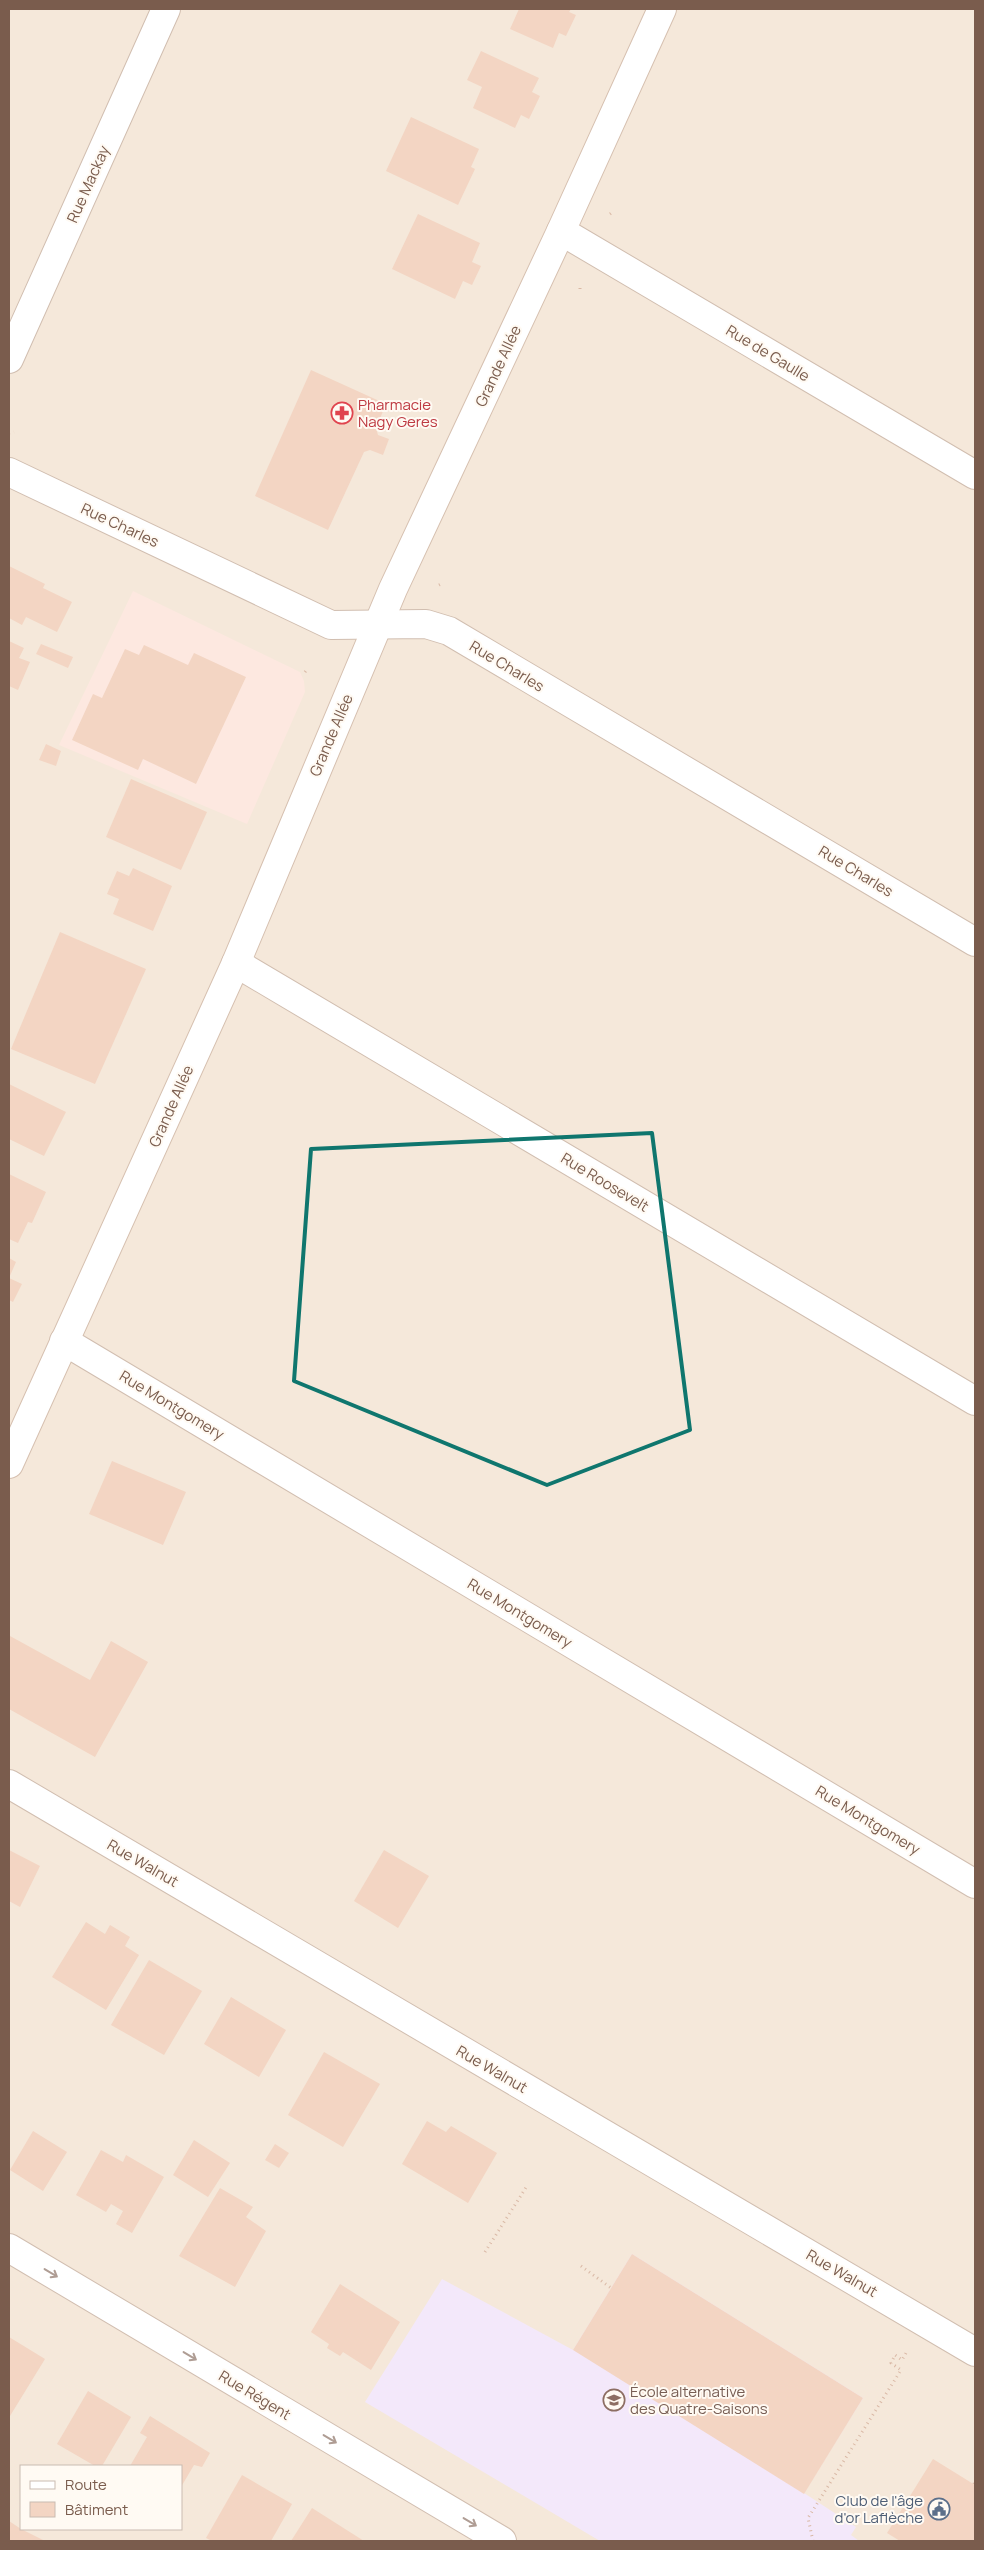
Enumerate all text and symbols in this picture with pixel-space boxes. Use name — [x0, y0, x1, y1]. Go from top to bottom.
street label: Rue Mackay — [62, 142, 114, 226]
street label: Rue de Gaulle — [722, 320, 814, 386]
street label: Grande Allée — [470, 322, 526, 410]
place label: Pharmacie Nagy Geres — [358, 394, 438, 432]
pharmacy icon: Pharmacie Nagy Geres — [330, 401, 354, 425]
street label: Rue Charles — [78, 498, 162, 552]
street label: Rue Charles — [466, 635, 548, 697]
street label: Grande Allée — [304, 690, 358, 779]
street label: Rue Charles — [815, 840, 897, 902]
street label: Grande Allée — [144, 1062, 198, 1150]
street label: Rue Roosevelt — [557, 1147, 653, 1217]
street label: Rue Montgomery — [116, 1365, 228, 1445]
street label: Rue Montgomery — [464, 1573, 576, 1653]
street label: Rue Montgomery — [812, 1780, 924, 1860]
street label: Rue Walnut — [103, 1834, 183, 1892]
street label: Rue Walnut — [452, 2040, 532, 2098]
street label: Rue Walnut — [802, 2244, 882, 2302]
one-way arrow — [43, 2268, 57, 2278]
one-way arrow — [183, 2351, 197, 2361]
street label: Rue Régent — [215, 2365, 295, 2425]
place label: École alternative des Quatre-Saisons — [630, 2381, 768, 2419]
school or university icon: École alternative des Quatre-Saisons — [602, 2388, 626, 2412]
one-way arrow — [322, 2434, 336, 2444]
legend — [20, 2465, 182, 2530]
text: Route — [65, 2474, 107, 2495]
place label: Club de l'âge d'or Laflèche — [835, 2490, 923, 2528]
public building icon: Club de l'âge d'or Laflèche — [927, 2497, 951, 2521]
text: Bâtiment — [65, 2499, 128, 2520]
one-way arrow — [462, 2518, 476, 2528]

